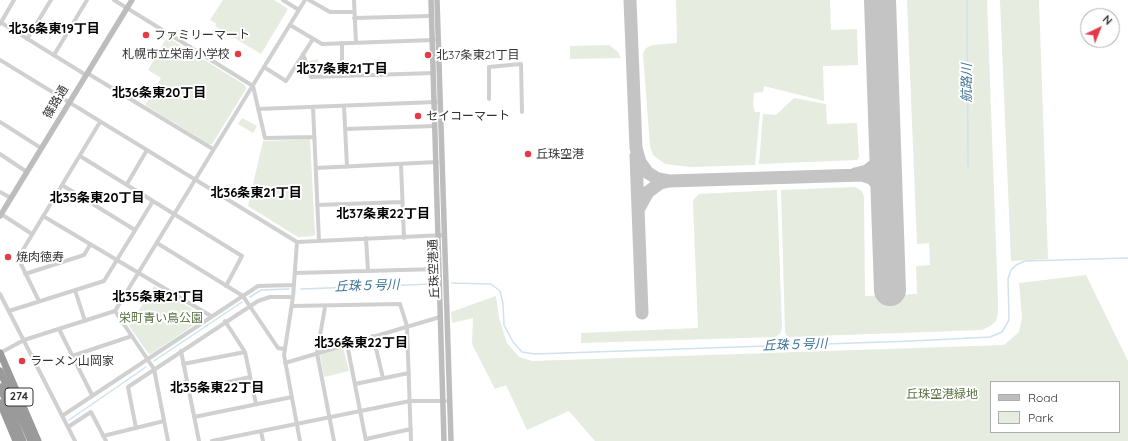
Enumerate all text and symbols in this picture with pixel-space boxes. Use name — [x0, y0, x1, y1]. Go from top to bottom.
north arrow — [1080, 8, 1120, 48]
text: N — [1100, 12, 1115, 28]
district label: 北36条東19丁目 — [8, 21, 100, 37]
place label: ファミリーマート — [154, 28, 250, 42]
marker: ファミリーマート — [141, 30, 151, 40]
place label: 札幌市立栄南小学校 — [122, 47, 230, 61]
place label: 北37条東21丁目 — [436, 48, 520, 62]
marker: 札幌市立栄南小学校 — [233, 49, 243, 59]
marker: 北37条東21丁目 — [423, 50, 433, 60]
district label: 北37条東21丁目 — [296, 61, 388, 77]
water label: 航路川 — [959, 64, 975, 102]
street label: 篠路通 — [41, 83, 71, 121]
district label: 北36条東20丁目 — [112, 85, 206, 101]
place label: セイコーマート — [426, 109, 510, 123]
marker: セイコーマート — [413, 111, 423, 121]
place label: 丘珠空港 — [536, 147, 584, 161]
marker: 丘珠空港 — [523, 149, 533, 159]
district label: 北36条東21丁目 — [210, 185, 302, 201]
district label: 北35条東20丁目 — [50, 190, 144, 206]
district label: 北37条東22丁目 — [336, 206, 430, 222]
street label: 丘珠空港通 — [426, 239, 442, 299]
place label: 焼肉徳寿 — [16, 250, 64, 264]
marker: 焼肉徳寿 — [3, 252, 13, 262]
water label: 丘珠５号川 — [334, 277, 400, 295]
district label: 北35条東21丁目 — [112, 289, 204, 305]
park label: 栄町青い鳥公園 — [119, 311, 203, 325]
district label: 北36条東22丁目 — [314, 335, 408, 351]
water label: 丘珠５号川 — [762, 336, 828, 354]
place label: ラーメン山岡家 — [30, 354, 114, 368]
marker: ラーメン山岡家 — [17, 356, 27, 366]
district label: 北35条東22丁目 — [170, 380, 264, 396]
legend — [990, 381, 1120, 433]
park label: 丘珠空港緑地 — [906, 387, 978, 401]
road number: 274 — [5, 388, 33, 406]
text: Road — [1028, 390, 1058, 405]
text: Park — [1028, 410, 1053, 425]

